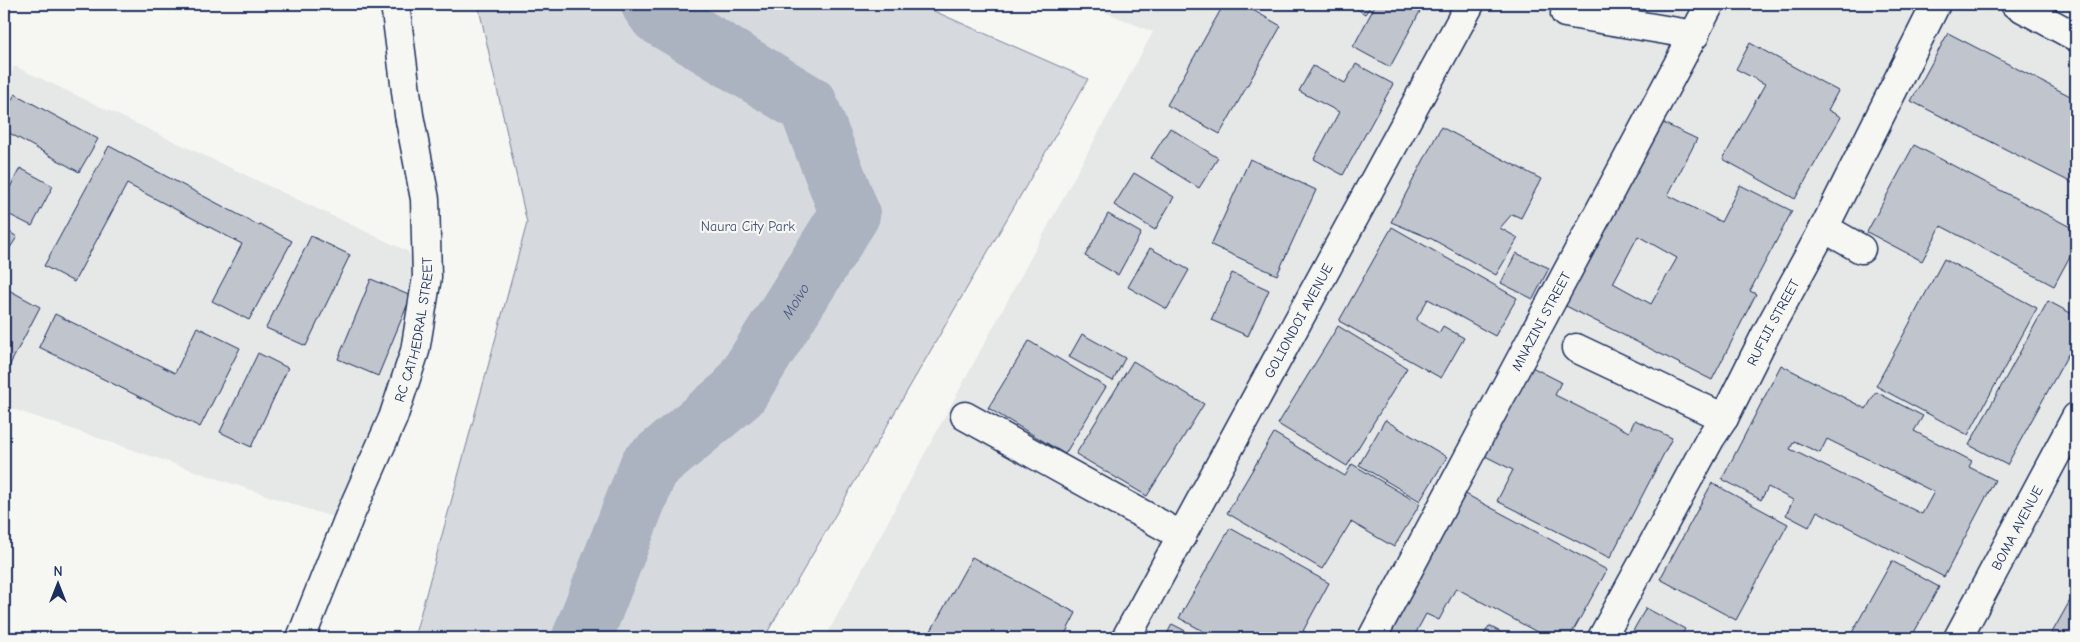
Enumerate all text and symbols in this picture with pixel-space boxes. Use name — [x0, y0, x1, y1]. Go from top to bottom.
park label: Naura City Park — [701, 218, 795, 235]
street label: RC CATHEDRAL STREET — [390, 256, 436, 404]
street label: GOLIONDOI AVENUE — [1260, 260, 1336, 381]
street label: MNAZINI STREET — [1508, 268, 1575, 374]
street label: RUFIJI STREET — [1743, 275, 1803, 369]
water label: Moivo — [777, 280, 813, 323]
street label: BOMA AVENUE — [1987, 483, 2046, 573]
north arrow — [32, 560, 82, 610]
text: N — [53, 563, 63, 580]

